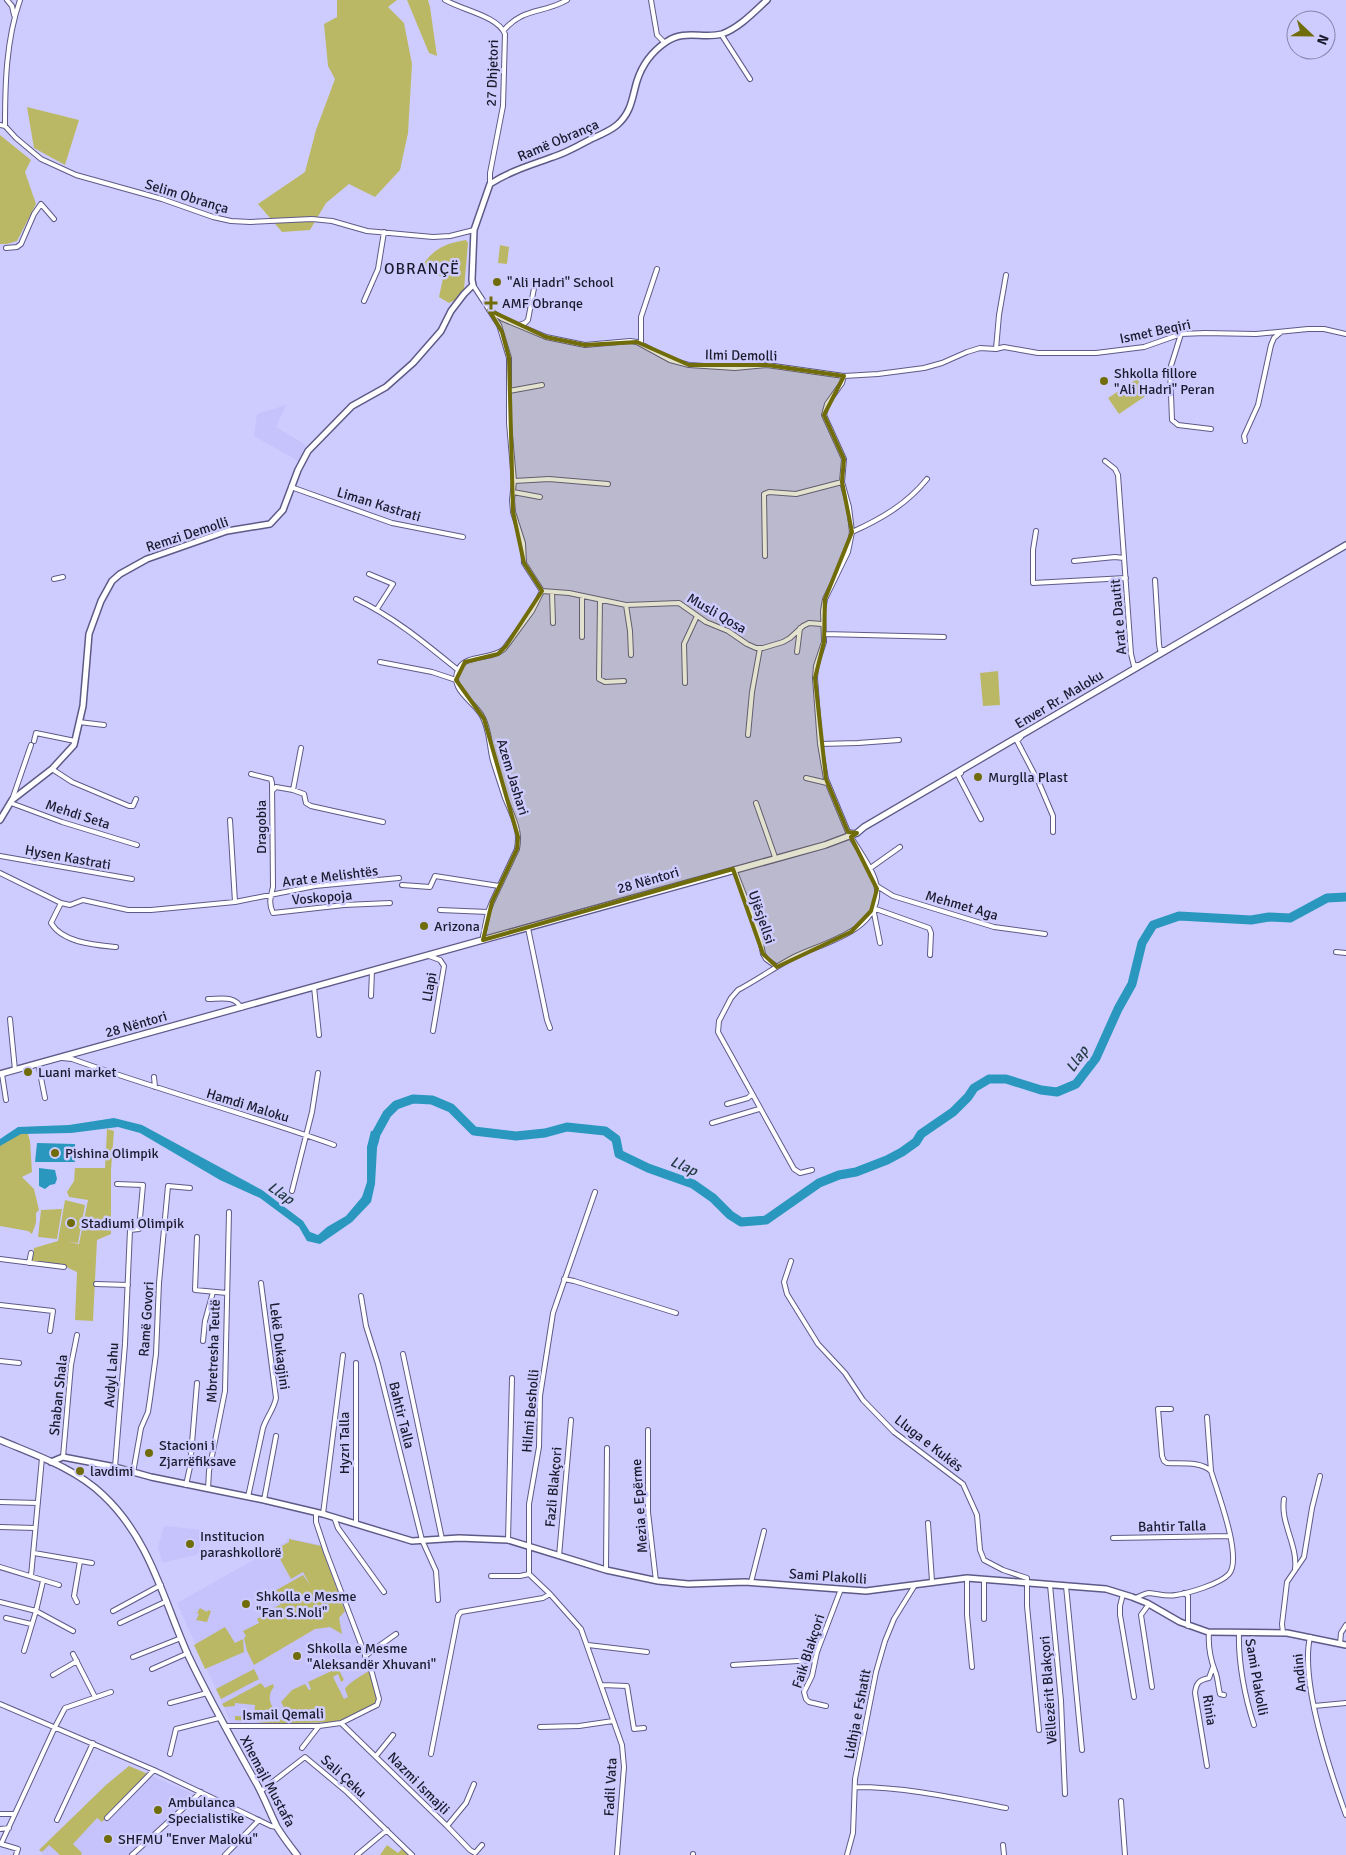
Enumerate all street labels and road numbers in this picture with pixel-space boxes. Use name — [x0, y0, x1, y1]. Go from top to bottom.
street label: 27 Dhjetori — [483, 39, 502, 107]
street label: Ramë Obrança — [515, 116, 601, 165]
street label: Selim Obrança — [143, 176, 231, 217]
street label: Ismet Beqiri — [1118, 316, 1192, 347]
street label: Ilmi Demolli — [705, 346, 777, 365]
street label: Liman Kastrati — [335, 484, 423, 525]
street label: Remzi Demolli — [144, 513, 231, 556]
street label: Arat e Dautit — [1107, 578, 1130, 656]
street label: Musli Qosa — [684, 590, 749, 637]
street label: Enver Rr. Maloku — [1012, 666, 1107, 733]
street label: Azem Jashari — [493, 737, 532, 817]
street label: Mehdi Seta — [43, 796, 112, 833]
street label: Dragobia — [253, 800, 270, 854]
street label: Hysen Kastrati — [24, 842, 112, 873]
street label: Arat e Melishtës — [281, 862, 379, 891]
street label: 28 Nëntori — [615, 864, 681, 897]
street label: Voskopoja — [291, 886, 353, 909]
street label: Mehmet Aga — [923, 887, 1000, 924]
street label: Ujësjellsi — [744, 888, 779, 946]
street label: Llapi — [419, 971, 440, 1003]
street label: 28 Nëntori — [103, 1008, 169, 1041]
street label: Hamdi Maloku — [204, 1085, 291, 1126]
street label: Ramë Govori — [135, 1281, 158, 1357]
street label: Mbretresha Teutë — [203, 1299, 224, 1403]
street label: Lekë Dukagjini — [266, 1301, 293, 1391]
street label: Avdyl Lahu — [101, 1342, 122, 1408]
street label: Shaban Shala — [46, 1354, 71, 1436]
street label: Hilmi Besholli — [518, 1369, 543, 1453]
street label: Bahtir Talla — [385, 1380, 418, 1450]
street label: Lluga e Kukës — [891, 1411, 966, 1475]
street label: Hyzri Talla — [336, 1412, 353, 1474]
street label: Fazli Blakçori — [542, 1446, 565, 1528]
street label: Mezia e Epërme — [628, 1458, 651, 1554]
street label: Bahtir Talla — [1138, 1517, 1206, 1536]
street label: Sami Plakolli — [789, 1565, 867, 1588]
street label: Faik Blakçori — [788, 1612, 829, 1691]
street label: Vëllezërit Blakçori — [1036, 1635, 1061, 1745]
street label: Sami Plakolli — [1241, 1637, 1272, 1717]
street label: Andini — [1289, 1653, 1310, 1693]
street label: Lidhja e Fshatit — [840, 1668, 875, 1760]
street label: Rinia — [1199, 1694, 1220, 1727]
street label: Ismail Qemali — [242, 1705, 324, 1724]
street label: Xhemajl Mustafa — [236, 1733, 299, 1830]
street label: Nazmi Ismajli — [384, 1749, 453, 1818]
street label: Sali Çeku — [317, 1751, 370, 1801]
street label: Fadil Vata — [600, 1757, 621, 1817]

